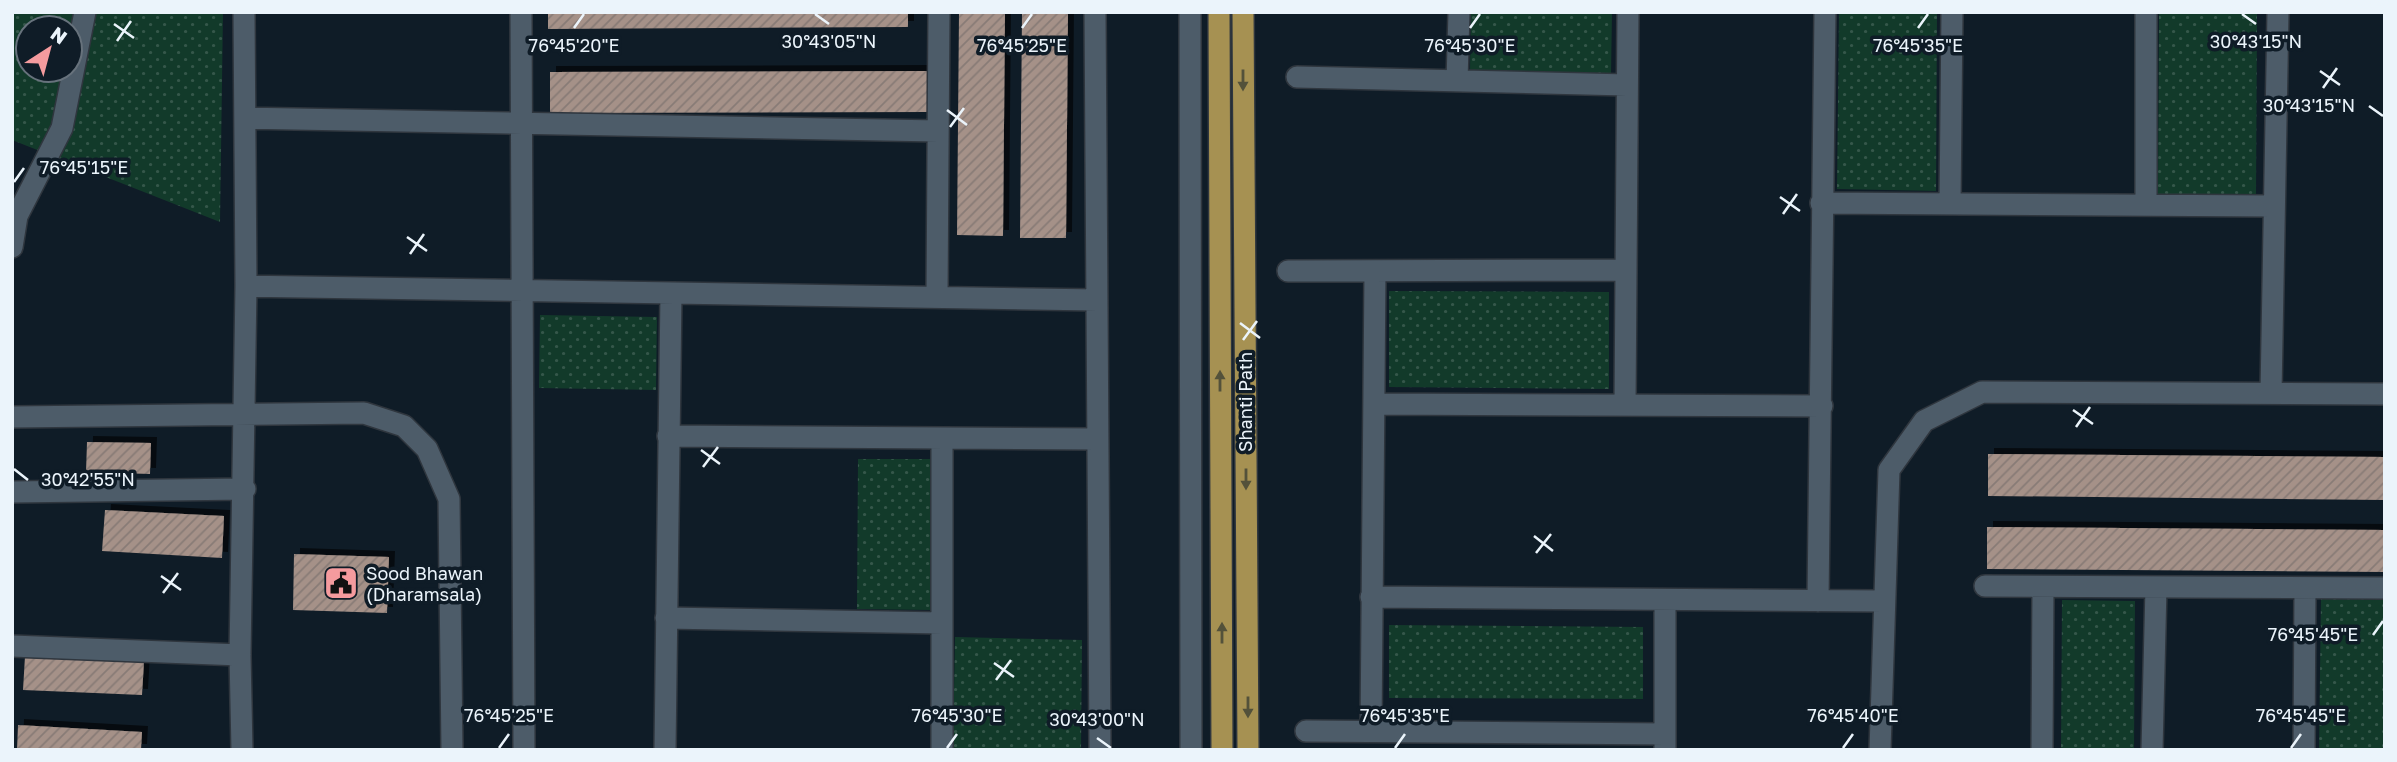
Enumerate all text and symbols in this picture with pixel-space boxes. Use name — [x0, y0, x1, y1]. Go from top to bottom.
north arrow — [14, 14, 84, 84]
text: N — [47, 21, 72, 48]
text: 30°43'05"N — [782, 30, 876, 52]
text: 30°43'15"N — [2210, 30, 2302, 52]
text: 76°45'20"E — [529, 34, 619, 56]
text: 76°45'25"E — [977, 34, 1067, 56]
text: 76°45'30"E — [1425, 34, 1515, 56]
text: 76°45'35"E — [1873, 34, 1963, 56]
one-way arrow — [1237, 70, 1249, 92]
text: 30°43'15"N — [2263, 94, 2355, 116]
text: 76°45'15"E — [40, 156, 128, 178]
street label: Shanti Path — [1234, 352, 1256, 452]
one-way arrow — [1215, 369, 1226, 391]
text: 30°42'55"N — [41, 468, 135, 490]
one-way arrow — [1240, 469, 1252, 491]
place label: Sood Bhawan (Dharamsala) — [366, 562, 483, 605]
public building icon: Sood Bhawan (Dharamsala) — [322, 564, 360, 602]
one-way arrow — [1216, 621, 1228, 643]
text: 76°45'45"E — [2268, 623, 2358, 645]
one-way arrow — [1242, 696, 1254, 718]
text: 76°45'25"E — [464, 704, 554, 726]
text: 76°45'30"E — [912, 704, 1002, 726]
text: 76°45'35"E — [1360, 704, 1450, 726]
text: 76°45'40"E — [1807, 704, 1899, 726]
text: 76°45'45"E — [2256, 704, 2346, 726]
text: 30°43'00"N — [1049, 708, 1145, 730]

